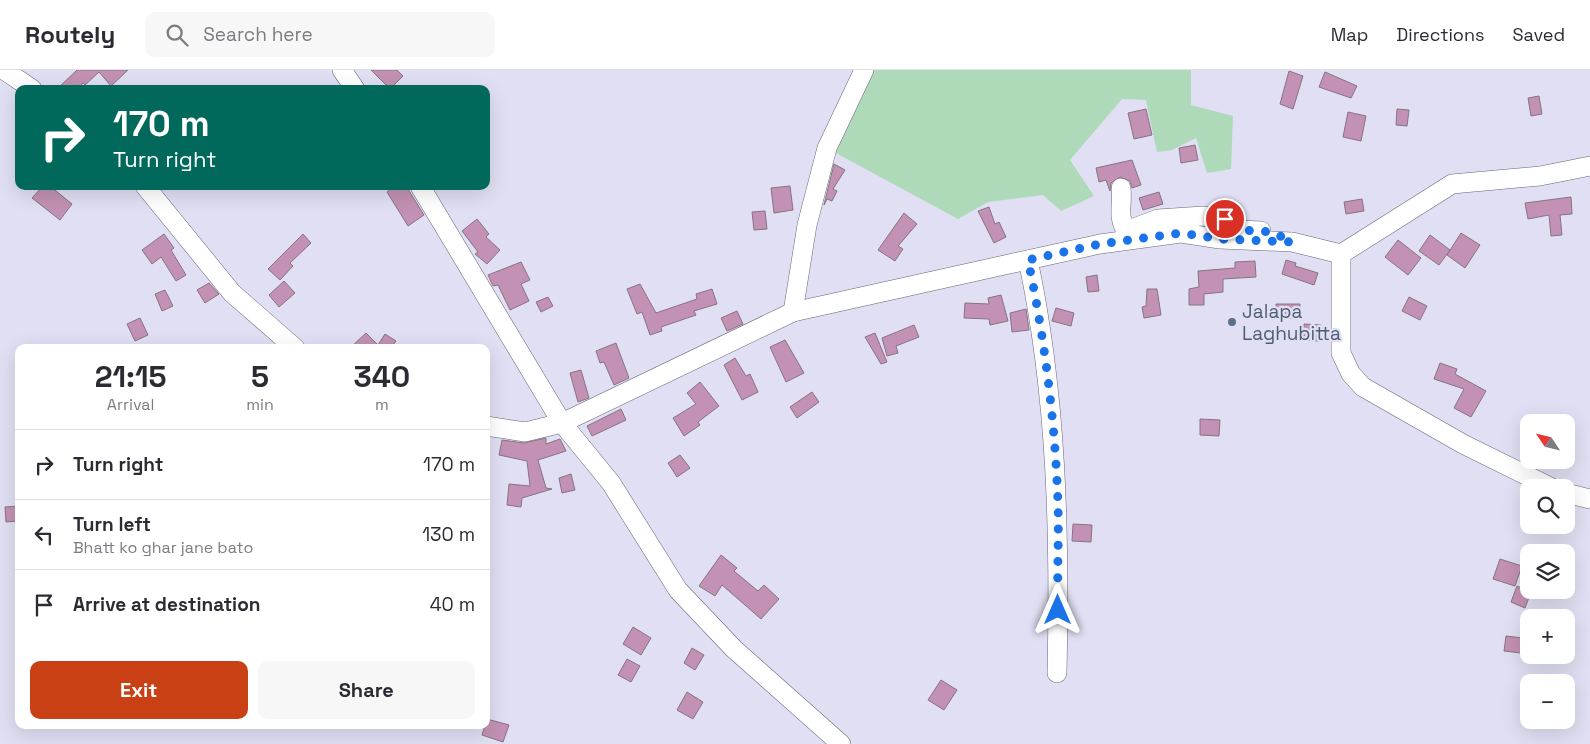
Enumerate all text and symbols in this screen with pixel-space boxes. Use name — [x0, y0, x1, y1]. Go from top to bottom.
search box — [145, 12, 495, 57]
text: Routely — [25, 19, 115, 50]
icon: search — [163, 21, 191, 49]
text: Search here — [203, 22, 313, 47]
text: Map — [1331, 23, 1368, 46]
text: Directions — [1396, 23, 1485, 46]
text: Saved — [1513, 23, 1565, 46]
text: 170 m — [113, 102, 210, 146]
icon: right — [30, 105, 95, 170]
text: Turn right — [113, 145, 216, 173]
pin — [1204, 198, 1246, 240]
icon: arrive — [1211, 205, 1239, 233]
place label: Jalapa Laghubitta — [1242, 299, 1341, 346]
marker: Jalapa Laghubitta — [1226, 316, 1238, 328]
text: 21:15 — [95, 357, 167, 396]
text: 5 — [251, 357, 269, 396]
text: 340 — [354, 357, 410, 396]
text: Arrival — [107, 394, 154, 415]
text: min — [246, 394, 274, 415]
text: m — [375, 394, 389, 415]
north arrow — [1520, 414, 1575, 469]
map controls — [1520, 414, 1575, 729]
icon: right — [30, 451, 58, 479]
text: Turn right — [73, 452, 163, 477]
text: 170 m — [423, 452, 475, 477]
button: search — [1520, 479, 1575, 534]
text: Turn left — [73, 512, 151, 537]
icon: left — [30, 521, 58, 549]
text: 130 m — [422, 522, 475, 547]
text: Bhatt ko ghar jane bato — [73, 537, 253, 558]
button: layers — [1520, 544, 1575, 599]
position arrow — [1031, 583, 1083, 635]
icon: arrive — [30, 591, 58, 619]
text: Arrive at destination — [73, 592, 261, 617]
text: 40 m — [430, 592, 475, 617]
button: + — [1520, 609, 1575, 664]
button: Exit — [30, 661, 248, 719]
button: Share — [258, 661, 475, 719]
button: − — [1520, 674, 1575, 729]

